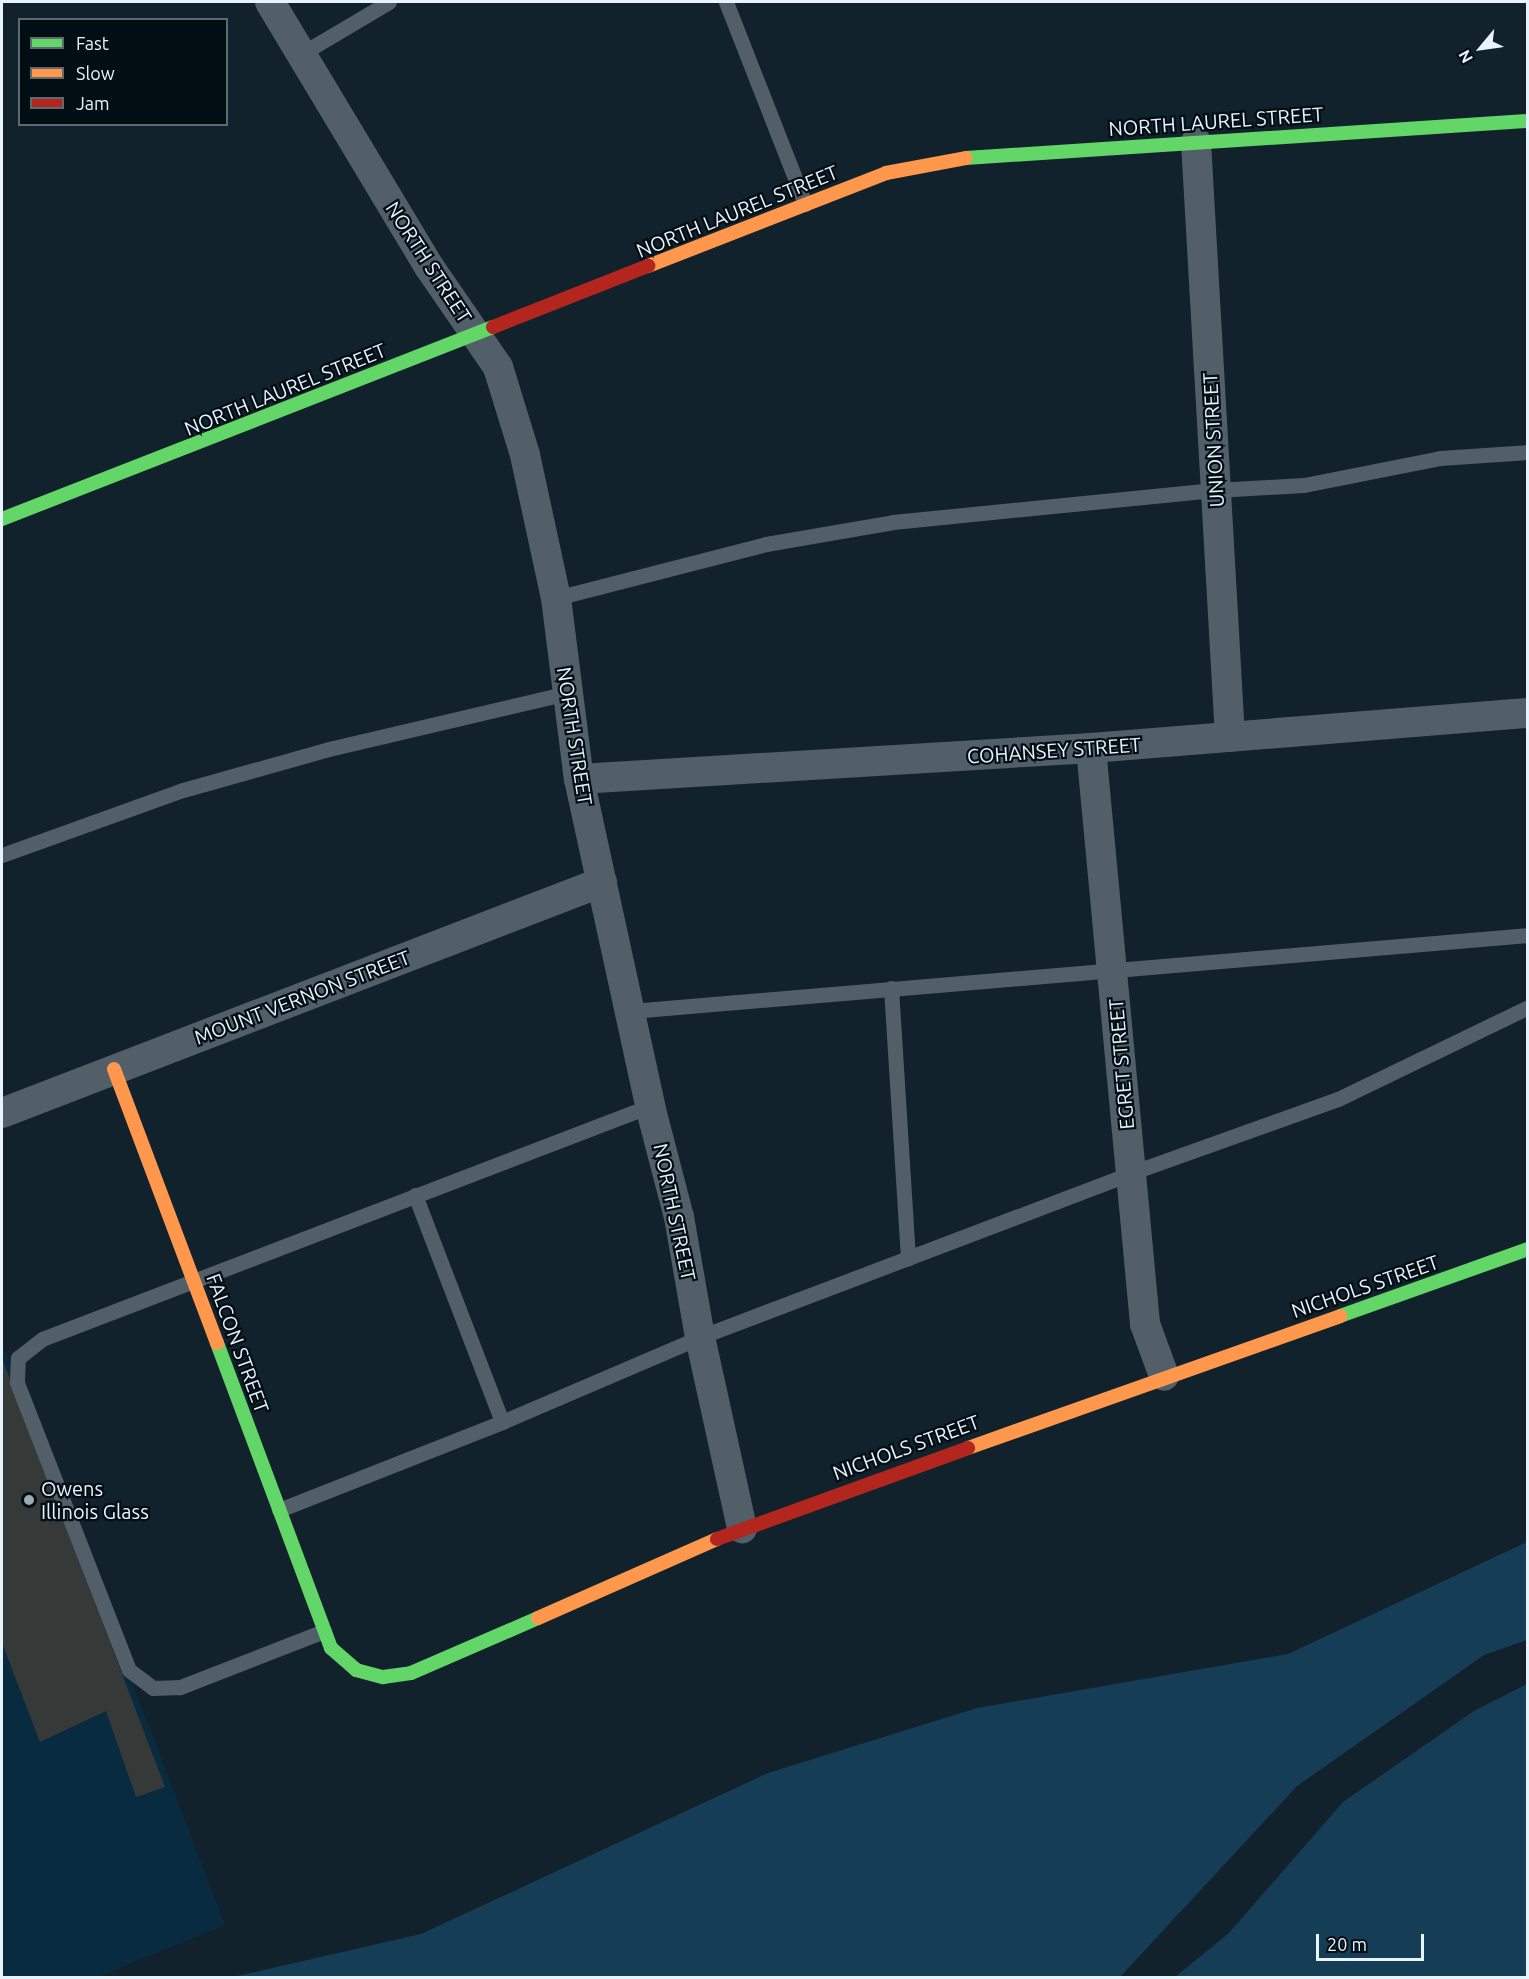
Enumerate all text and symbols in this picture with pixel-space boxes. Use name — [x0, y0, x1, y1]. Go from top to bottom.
legend — [18, 18, 228, 126]
north arrow — [1451, 18, 1511, 78]
text: Fast — [76, 33, 109, 53]
text: N — [1454, 47, 1476, 66]
text: Slow — [76, 63, 115, 83]
text: Jam — [76, 93, 110, 113]
street label: NORTH LAUREL STREET — [1108, 102, 1324, 140]
street label: NORTH LAUREL STREET — [633, 160, 841, 262]
street label: NORTH STREET — [381, 197, 477, 327]
street label: NORTH LAUREL STREET — [181, 338, 389, 440]
street label: UNION STREET — [1197, 372, 1229, 508]
street label: NORTH STREET — [552, 665, 598, 807]
street label: COHANSEY STREET — [966, 732, 1142, 768]
street label: MOUNT VERNON STREET — [191, 945, 413, 1049]
street label: EGRET STREET — [1103, 998, 1139, 1130]
street label: NORTH STREET — [649, 1141, 701, 1283]
street label: NICHOLS STREET — [1288, 1250, 1442, 1322]
street label: FALCON STREET — [202, 1270, 274, 1416]
street label: NICHOLS STREET — [829, 1409, 983, 1485]
place label: Owens Illinois Glass — [41, 1476, 149, 1523]
marker: Owens Illinois Glass — [22, 1493, 36, 1507]
scale bar — [1319, 1922, 1427, 1960]
text: 20 m — [1327, 1934, 1367, 1954]

